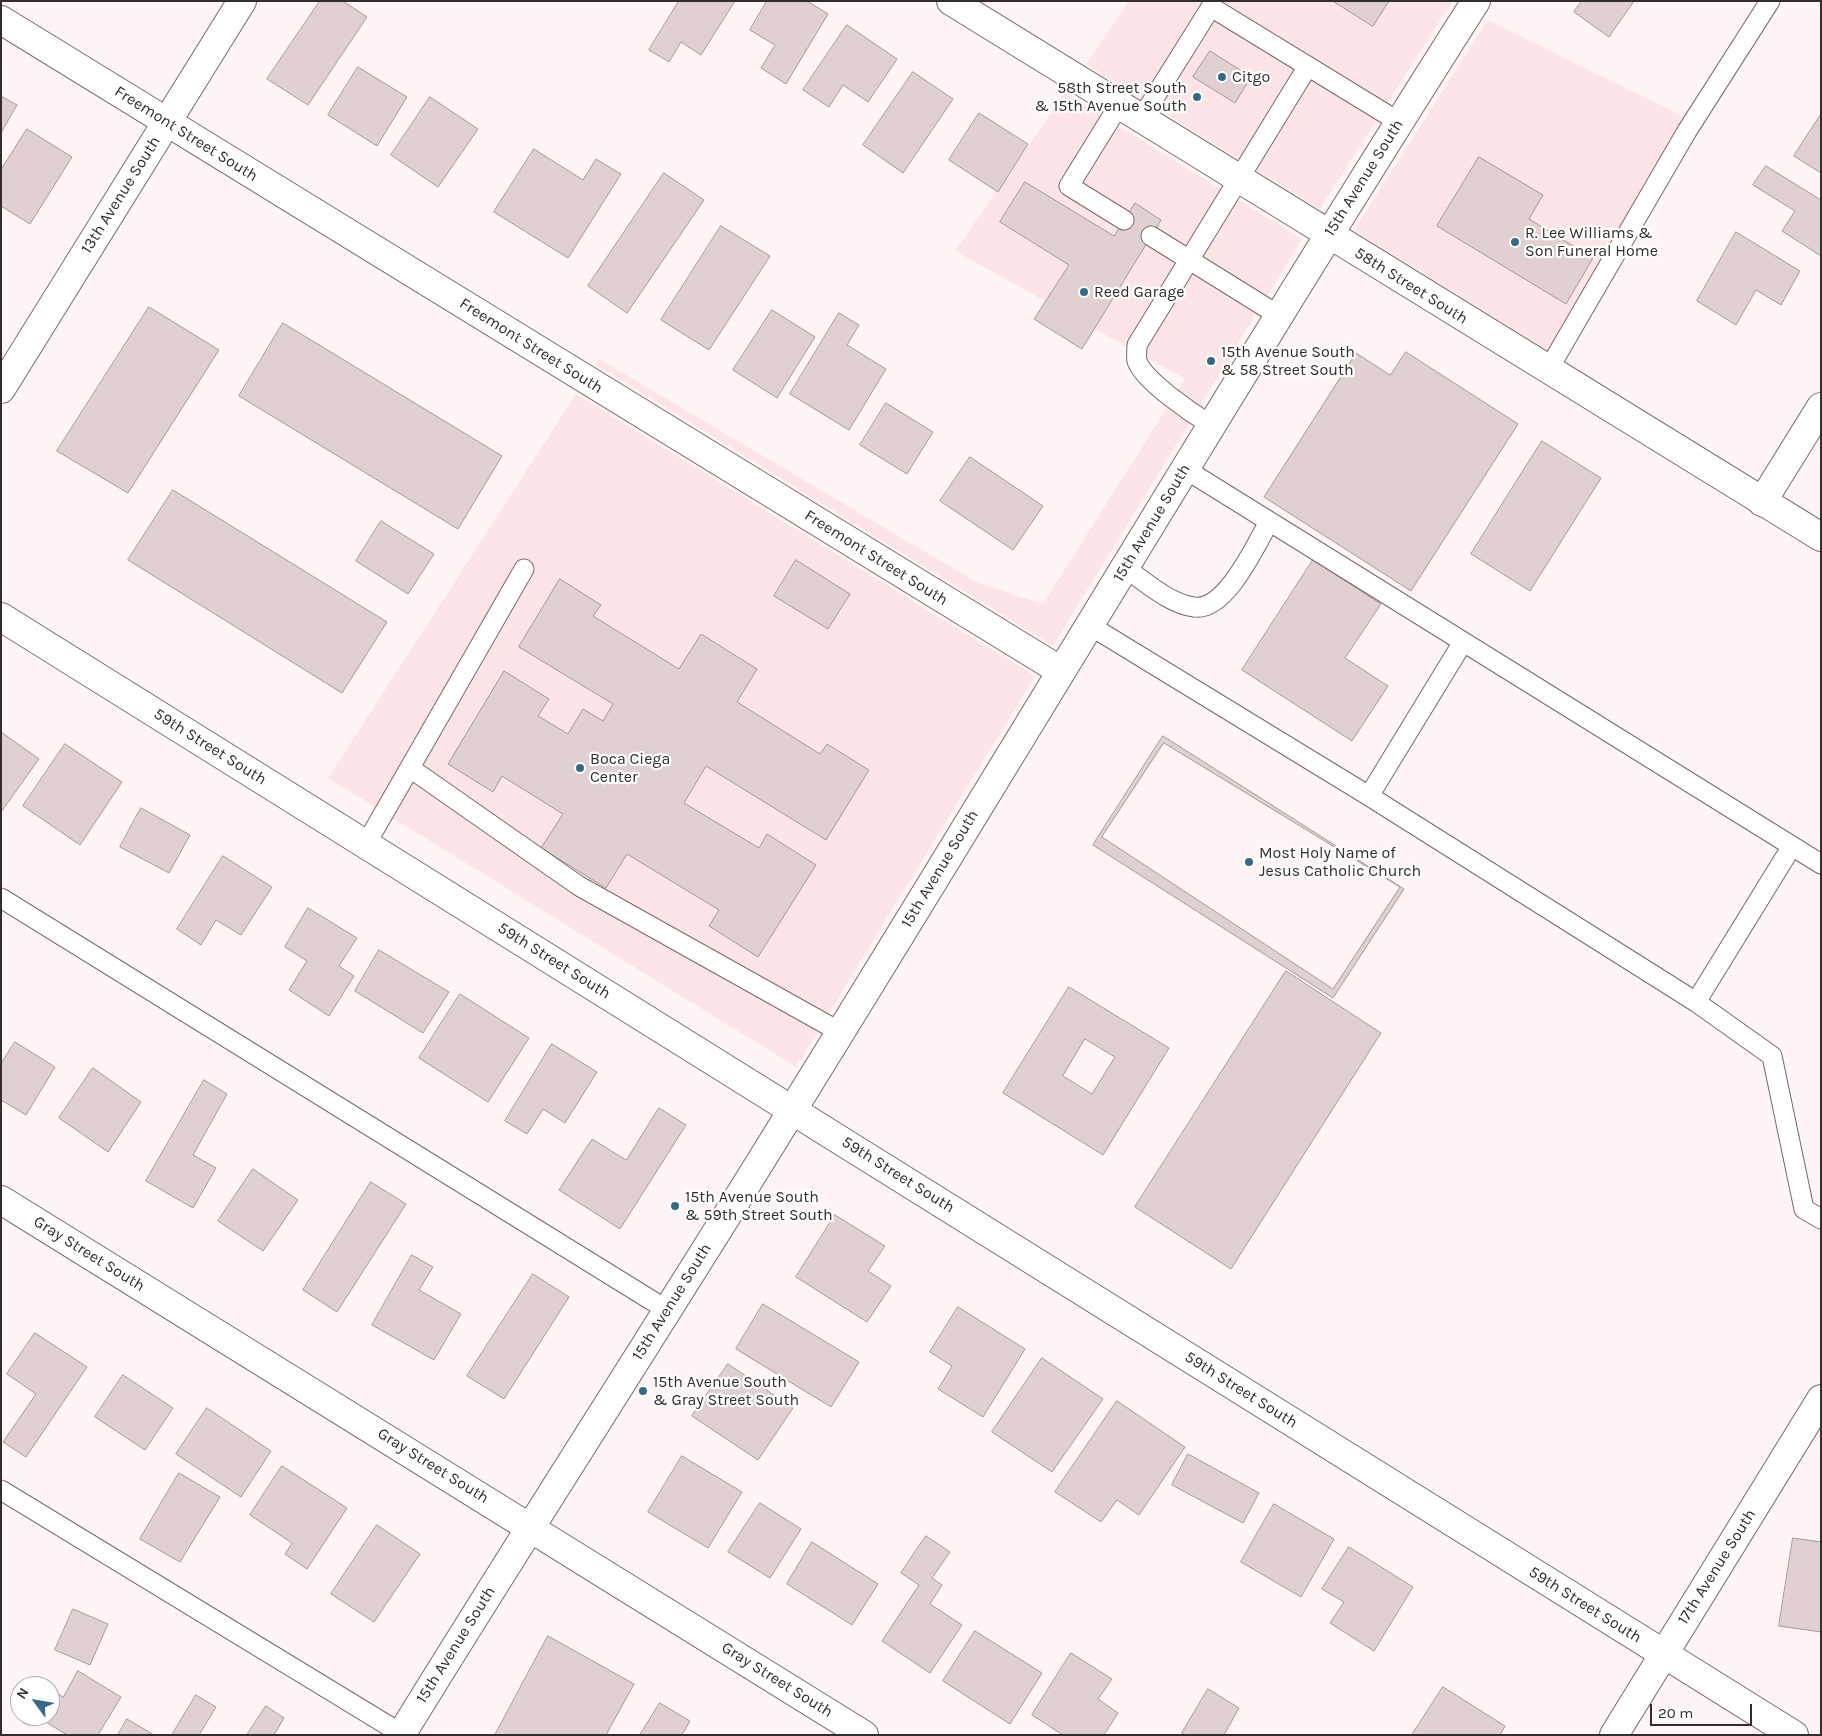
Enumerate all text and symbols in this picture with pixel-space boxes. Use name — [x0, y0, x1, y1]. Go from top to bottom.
place label: Citgo — [1232, 67, 1270, 87]
marker: Citgo — [1216, 71, 1228, 83]
place label: 58th Street South & 15th Avenue South — [1035, 78, 1187, 116]
street label: Freemont Street South — [111, 82, 261, 186]
marker: 58th Street South & 15th Avenue South — [1191, 91, 1203, 103]
street label: 15th Avenue South — [1320, 116, 1408, 240]
street label: 13th Avenue South — [77, 133, 165, 257]
place label: R. Lee Williams & Son Funeral Home — [1525, 223, 1658, 261]
marker: R. Lee Williams & Son Funeral Home — [1509, 236, 1521, 248]
street label: 58th Street South — [1351, 243, 1471, 329]
place label: Reed Garage — [1094, 282, 1184, 302]
marker: Reed Garage — [1078, 286, 1090, 298]
street label: Freemont Street South — [456, 294, 606, 398]
place label: 15th Avenue South & 58 Street South — [1221, 342, 1355, 380]
marker: 15th Avenue South & 58 Street South — [1205, 355, 1217, 367]
street label: 15th Avenue South — [1109, 461, 1195, 585]
street label: Freemont Street South — [801, 506, 951, 610]
street label: 59th Street South — [150, 705, 270, 789]
place label: Boca Ciega Center — [590, 749, 670, 787]
marker: Boca Ciega Center — [574, 762, 586, 774]
street label: 15th Avenue South — [897, 807, 983, 931]
place label: Most Holy Name of Jesus Catholic Church — [1259, 843, 1421, 881]
marker: Most Holy Name of Jesus Catholic Church — [1243, 856, 1255, 868]
street label: 59th Street South — [494, 919, 614, 1003]
street label: 59th Street South — [838, 1133, 958, 1217]
place label: 15th Avenue South & 59th Street South — [685, 1187, 833, 1225]
marker: 15th Avenue South & 59th Street South — [669, 1200, 681, 1212]
street label: Gray Street South — [30, 1212, 148, 1296]
street label: 15th Avenue South — [628, 1240, 716, 1364]
street label: 59th Street South — [1181, 1348, 1301, 1432]
place label: 15th Avenue South & Gray Street South — [653, 1372, 799, 1410]
marker: 15th Avenue South & Gray Street South — [637, 1385, 649, 1397]
street label: Gray Street South — [374, 1424, 492, 1508]
street label: 17th Avenue South — [1674, 1506, 1760, 1628]
street label: 59th Street South — [1525, 1563, 1645, 1647]
street label: 15th Avenue South — [412, 1583, 500, 1707]
street label: Gray Street South — [718, 1638, 836, 1722]
north arrow — [10, 1676, 60, 1726]
text: N — [13, 1685, 33, 1702]
scale bar — [1652, 1694, 1754, 1726]
text: 20 m — [1658, 1704, 1693, 1722]

